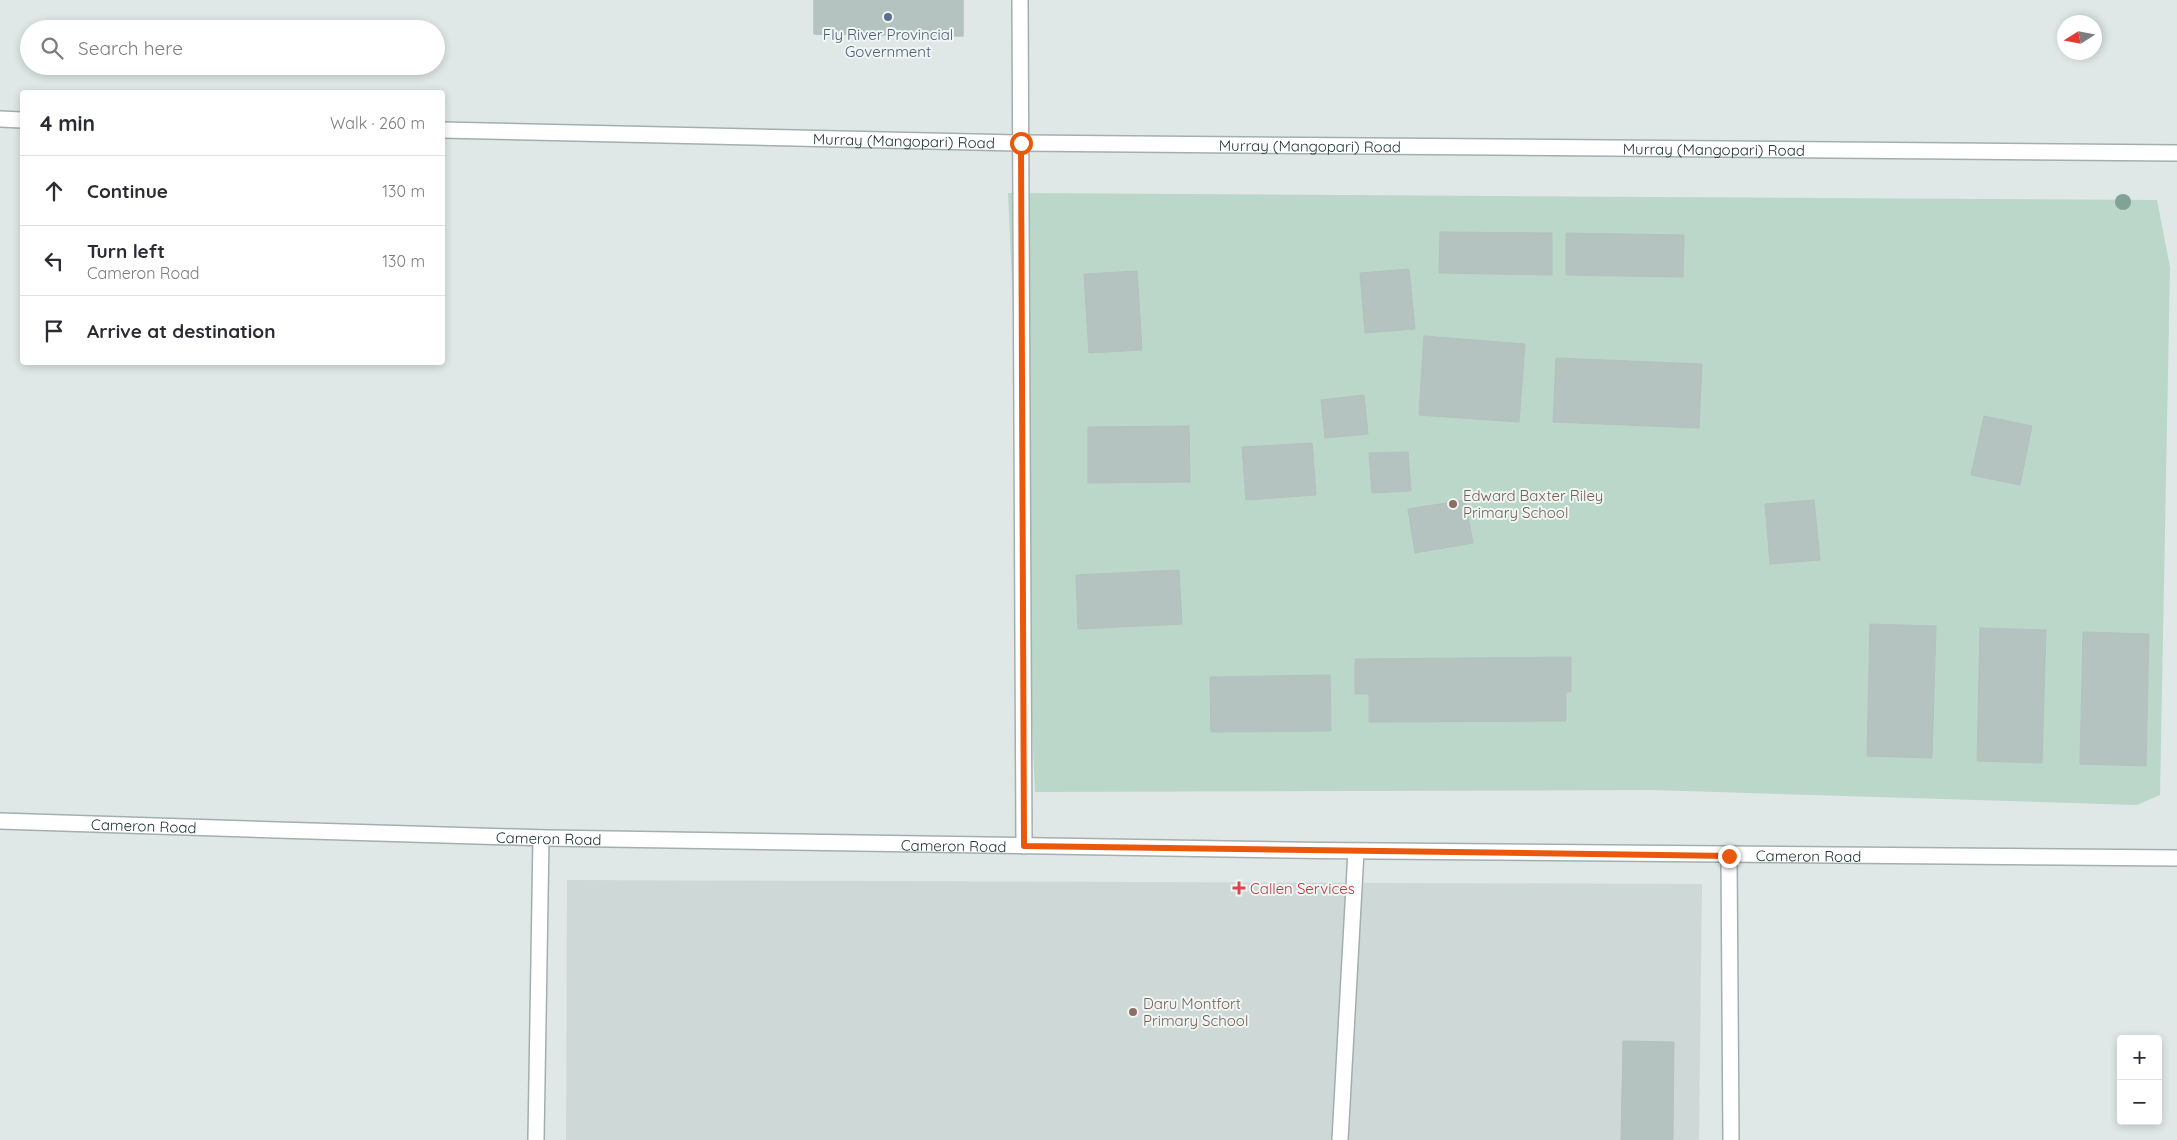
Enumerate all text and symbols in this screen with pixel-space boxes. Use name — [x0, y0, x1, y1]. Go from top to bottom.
marker: Fly River Provincial Government — [882, 11, 894, 23]
north arrow — [2057, 15, 2102, 60]
search box — [20, 20, 445, 75]
place label: Fly River Provincial Government — [823, 25, 953, 61]
icon: search — [38, 34, 66, 62]
text: Search here — [78, 36, 183, 60]
text: 4 min — [40, 110, 95, 136]
text: Walk · 260 m — [330, 113, 425, 133]
street label: Murray (Mangopari) Road — [813, 129, 995, 152]
route start — [1010, 132, 1033, 155]
street label: Murray (Mangopari) Road — [1219, 135, 1401, 156]
street label: Murray (Mangopari) Road — [1623, 139, 1805, 159]
icon: ahead — [40, 177, 68, 205]
text: Continue — [87, 179, 168, 203]
text: 130 m — [382, 181, 425, 201]
text: Turn left — [87, 239, 165, 263]
icon: left — [40, 247, 68, 275]
text: 130 m — [382, 251, 425, 271]
text: Cameron Road — [87, 263, 200, 283]
icon: arrive — [40, 317, 68, 345]
text: Arrive at destination — [87, 319, 276, 343]
place label: Edward Baxter Riley Primary School — [1463, 486, 1603, 522]
marker: Edward Baxter Riley Primary School — [1447, 498, 1459, 510]
street label: Cameron Road — [91, 814, 197, 837]
street label: Cameron Road — [496, 827, 602, 849]
street label: Cameron Road — [901, 835, 1007, 856]
route end — [1718, 845, 1741, 868]
street label: Cameron Road — [1756, 846, 1861, 865]
place label: Callen Services — [1250, 879, 1355, 898]
marker: Callen Services — [1232, 881, 1246, 895]
place label: Daru Montfort Primary School — [1143, 994, 1248, 1030]
marker: Daru Montfort Primary School — [1127, 1006, 1139, 1018]
map controls — [2117, 1035, 2162, 1125]
button: + — [2117, 1035, 2162, 1080]
button: − — [2117, 1080, 2162, 1125]

